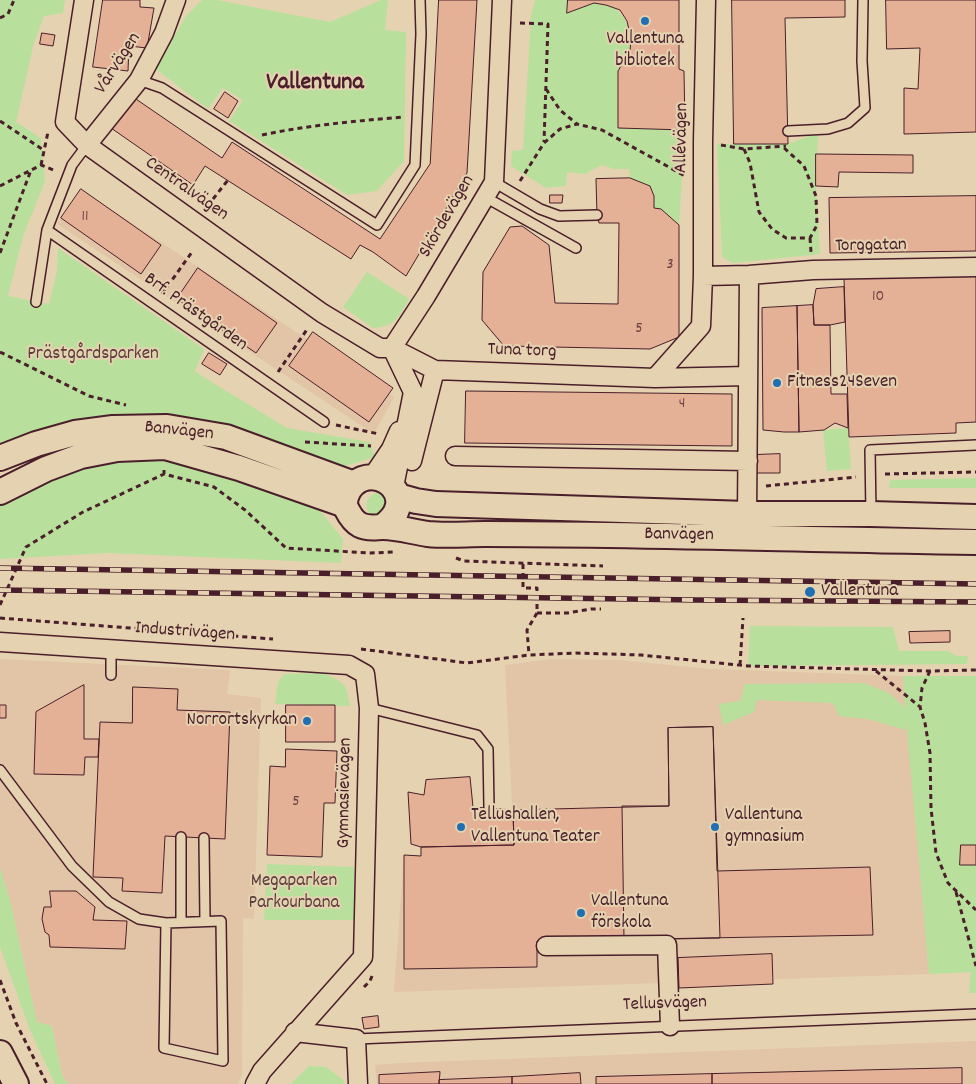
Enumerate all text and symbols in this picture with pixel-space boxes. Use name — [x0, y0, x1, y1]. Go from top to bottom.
marker: Vallentuna bibliotek — [639, 15, 651, 27]
street label: Vårvägen — [91, 29, 147, 99]
place label: Vallentuna bibliotek — [606, 29, 684, 73]
district label: Vallentuna — [266, 71, 364, 99]
street label: Allévägen — [671, 103, 695, 173]
street label: Centralvägen — [140, 153, 232, 227]
street label: Skördevägen — [415, 172, 481, 262]
house number: 11 — [81, 208, 89, 228]
street label: Torggatan — [835, 235, 907, 259]
house number: 3 — [666, 256, 674, 276]
street label: Brf. Prästgården — [139, 269, 251, 357]
house number: 10 — [872, 288, 884, 308]
house number: 5 — [635, 320, 643, 340]
street label: Tuna torg — [487, 339, 557, 365]
park label: Prästgårdsparken — [27, 344, 159, 366]
place label: Fitness24Seven — [787, 372, 897, 394]
marker: Fitness24Seven — [771, 377, 783, 389]
house number: 4 — [679, 395, 685, 415]
street label: Banvägen — [143, 417, 215, 447]
street label: Banvägen — [644, 524, 714, 548]
place label: Vallentuna — [821, 581, 898, 603]
marker: Vallentuna — [803, 585, 817, 599]
street label: Industrivägen — [134, 618, 236, 648]
place label: Norrortskyrkan — [187, 710, 297, 732]
marker: Norrortskyrkan — [301, 715, 313, 727]
street label: Gymnasievägen — [334, 737, 358, 849]
house number: 5 — [292, 793, 300, 813]
place label: Tellushallen, Vallentuna Teater — [471, 805, 600, 849]
place label: Vallentuna gymnasium — [725, 805, 804, 849]
marker: Tellushallen, Vallentuna Teater — [455, 821, 467, 833]
marker: Vallentuna gymnasium — [709, 821, 721, 833]
park label: Megaparken Parkourbana — [249, 871, 339, 915]
place label: Vallentuna förskola — [591, 891, 668, 935]
marker: Vallentuna förskola — [575, 907, 587, 919]
street label: Tellusvägen — [623, 992, 707, 1018]

